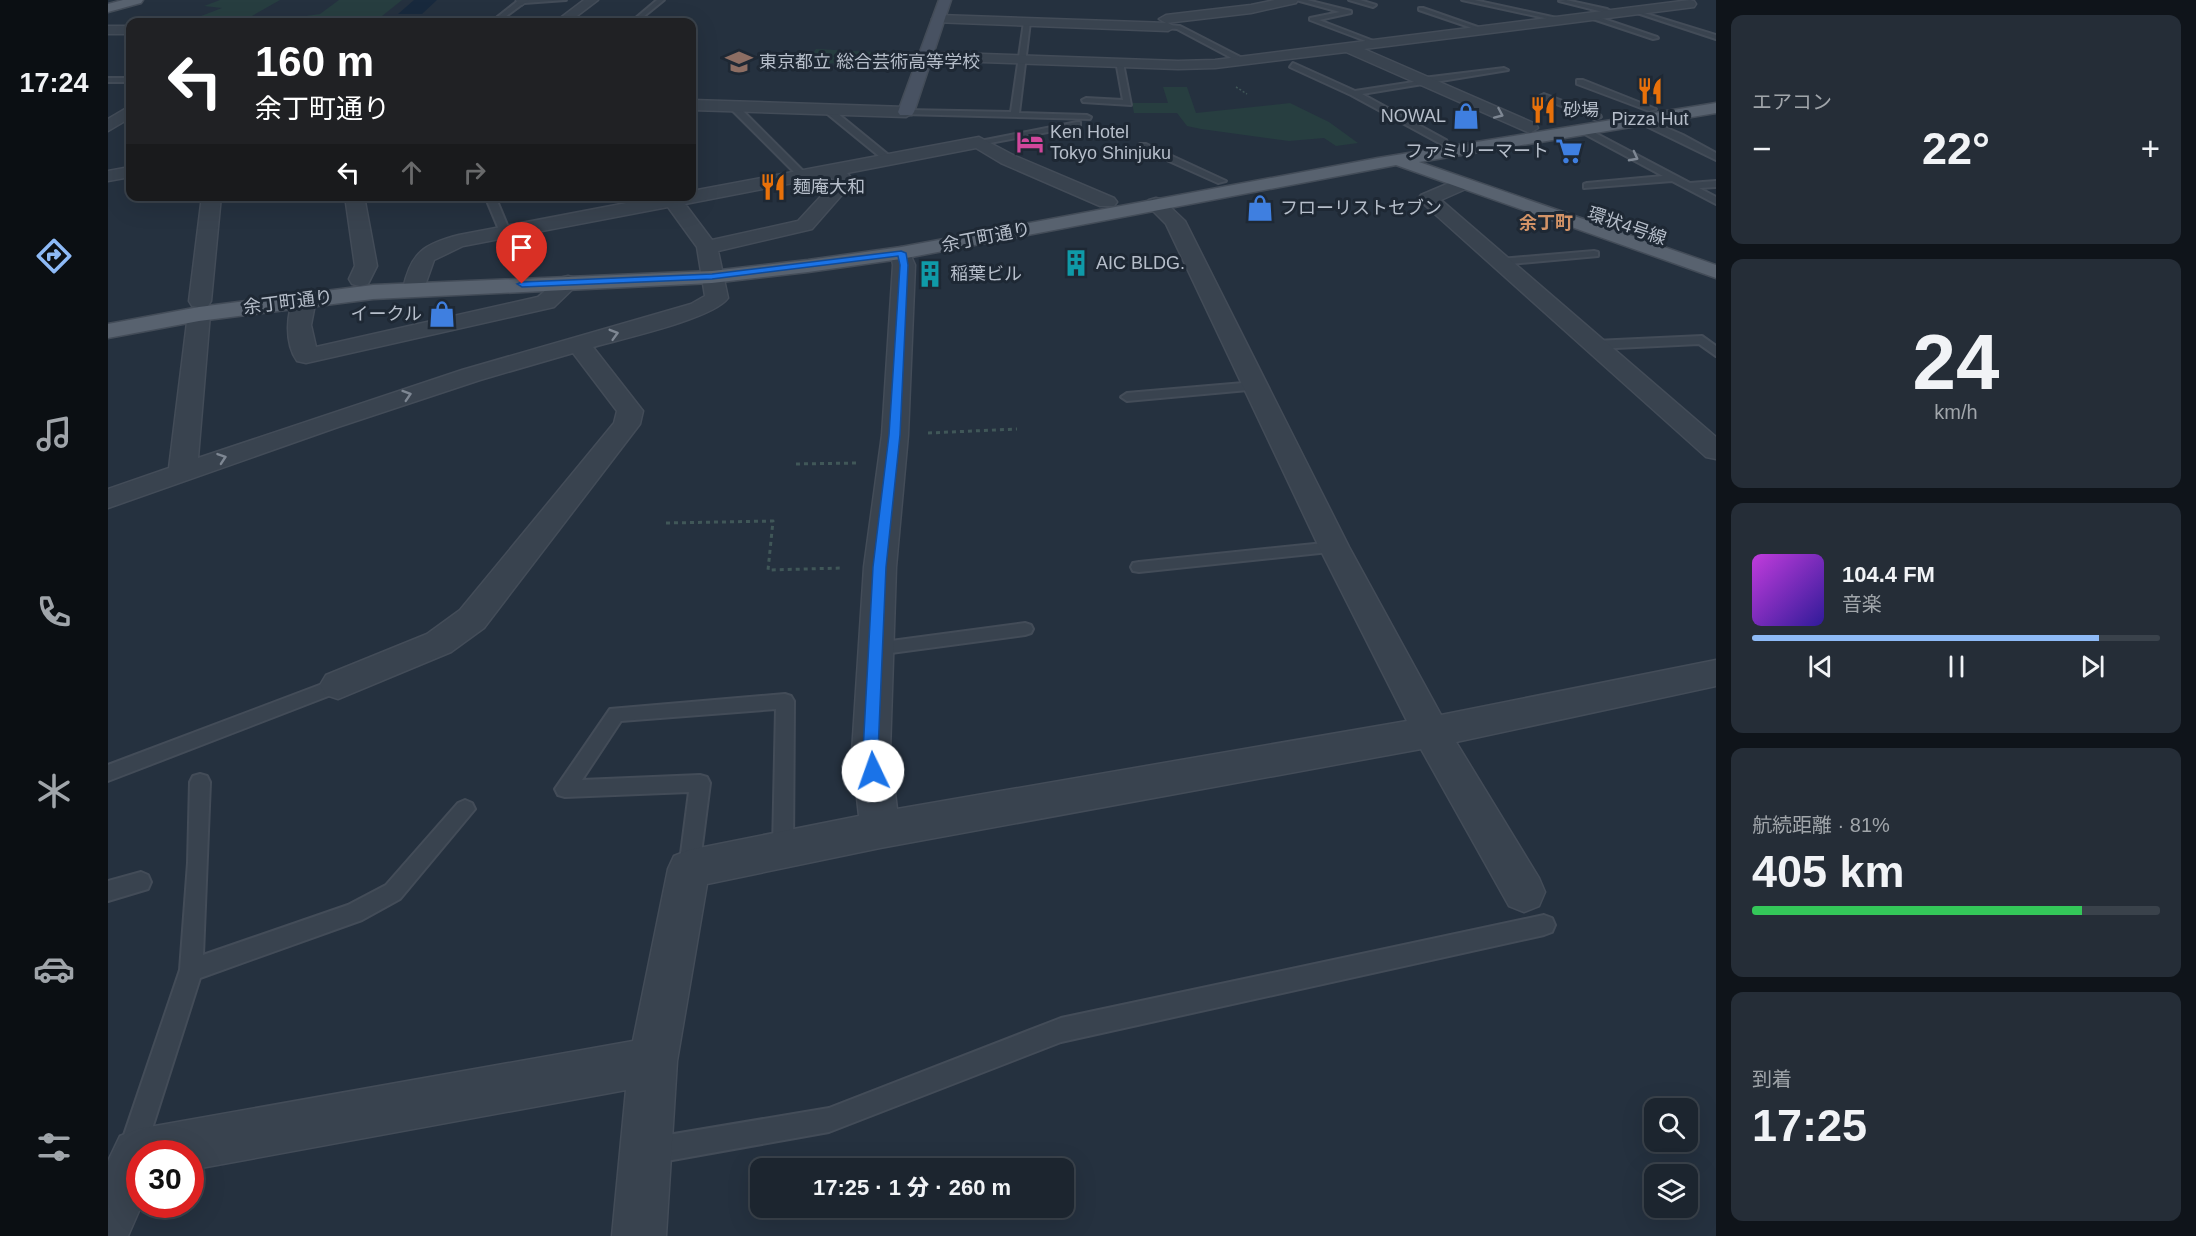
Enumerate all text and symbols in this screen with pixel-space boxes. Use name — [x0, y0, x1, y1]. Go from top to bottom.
text: 160 m — [255, 38, 374, 85]
icon: left — [156, 42, 234, 120]
school or university icon: 東京都立 総合芸術高等学校 — [724, 47, 754, 77]
place label: 東京都立 総合芸術高等学校 — [759, 52, 980, 72]
text: 17:24 — [19, 68, 89, 98]
restaurant icon: Pizza Hut — [1635, 76, 1665, 106]
text: エアコン — [1752, 91, 1832, 113]
text: 余丁町通り — [255, 94, 390, 124]
restaurant icon: 砂場 — [1528, 95, 1558, 125]
place label: 砂場 — [1563, 100, 1599, 120]
shop icon: NOWAL — [1451, 101, 1481, 131]
place label: NOWAL — [1381, 106, 1446, 126]
one-way arrow — [1493, 107, 1504, 119]
place label: Pizza Hut — [1611, 109, 1689, 129]
place label: Ken Hotel Tokyo Shinjuku — [1050, 122, 1171, 163]
text: 22° — [1922, 123, 1990, 174]
hotel icon: Ken Hotel Tokyo Shinjuku — [1015, 127, 1045, 157]
text: − — [1752, 130, 1771, 167]
text: + — [2141, 130, 2160, 167]
supermarket icon: ファミリーマート — [1554, 136, 1584, 166]
place label: ファミリーマート — [1405, 141, 1549, 161]
one-way arrow — [1628, 150, 1638, 161]
icon: left — [332, 156, 365, 189]
icon: ahead — [395, 156, 428, 189]
icon: right — [458, 156, 491, 189]
restaurant icon: 麺庵大和 — [758, 172, 788, 202]
place label: 麺庵大和 — [793, 177, 865, 197]
shop icon: フローリストセブン — [1245, 193, 1275, 223]
place label: フローリストセブン — [1280, 198, 1442, 218]
street label: 環状4号線 — [1585, 203, 1669, 249]
district label: 余丁町 — [1519, 213, 1573, 233]
street label: 余丁町通り — [940, 219, 1032, 255]
pin — [496, 222, 547, 284]
icon: arrive — [505, 231, 538, 264]
icon: directions — [33, 235, 75, 277]
building icon: AIC BLDG. — [1061, 248, 1091, 278]
place label: AIC BLDG. — [1096, 253, 1185, 273]
building icon: 稲葉ビル — [915, 259, 945, 289]
place label: 稲葉ビル — [950, 264, 1022, 284]
street label: 余丁町通り — [242, 287, 334, 317]
shop icon: イークル — [427, 299, 457, 329]
place label: イークル — [351, 304, 422, 324]
text: 24 — [1913, 318, 1999, 406]
one-way arrow — [609, 328, 619, 341]
one-way arrow — [401, 390, 412, 403]
text: km/h — [1934, 401, 1978, 423]
icon: music — [33, 413, 75, 455]
one-way arrow — [216, 453, 227, 466]
text: 104.4 FM — [1842, 562, 1935, 587]
icon: phone — [33, 591, 75, 633]
text: 音楽 — [1842, 593, 1882, 615]
icon: previous — [1804, 650, 1837, 683]
icon: pause — [1940, 650, 1973, 683]
icon: next — [2076, 650, 2109, 683]
position arrow — [841, 739, 905, 803]
icon: climate — [33, 770, 75, 812]
text: 航続距離 · 81% — [1752, 814, 1890, 836]
text: 405 km — [1752, 846, 1905, 897]
icon: car — [33, 948, 75, 990]
text: 到着 — [1752, 1068, 1792, 1090]
map controls — [1644, 1098, 1698, 1218]
button: search — [1644, 1098, 1698, 1152]
text: 17:25 — [1752, 1100, 1867, 1151]
icon: filters — [33, 1126, 75, 1168]
speed limit sign: 30 — [126, 1140, 204, 1218]
button: layers — [1644, 1164, 1698, 1218]
text: 17:25 · 1 分 · 260 m — [813, 1175, 1011, 1200]

